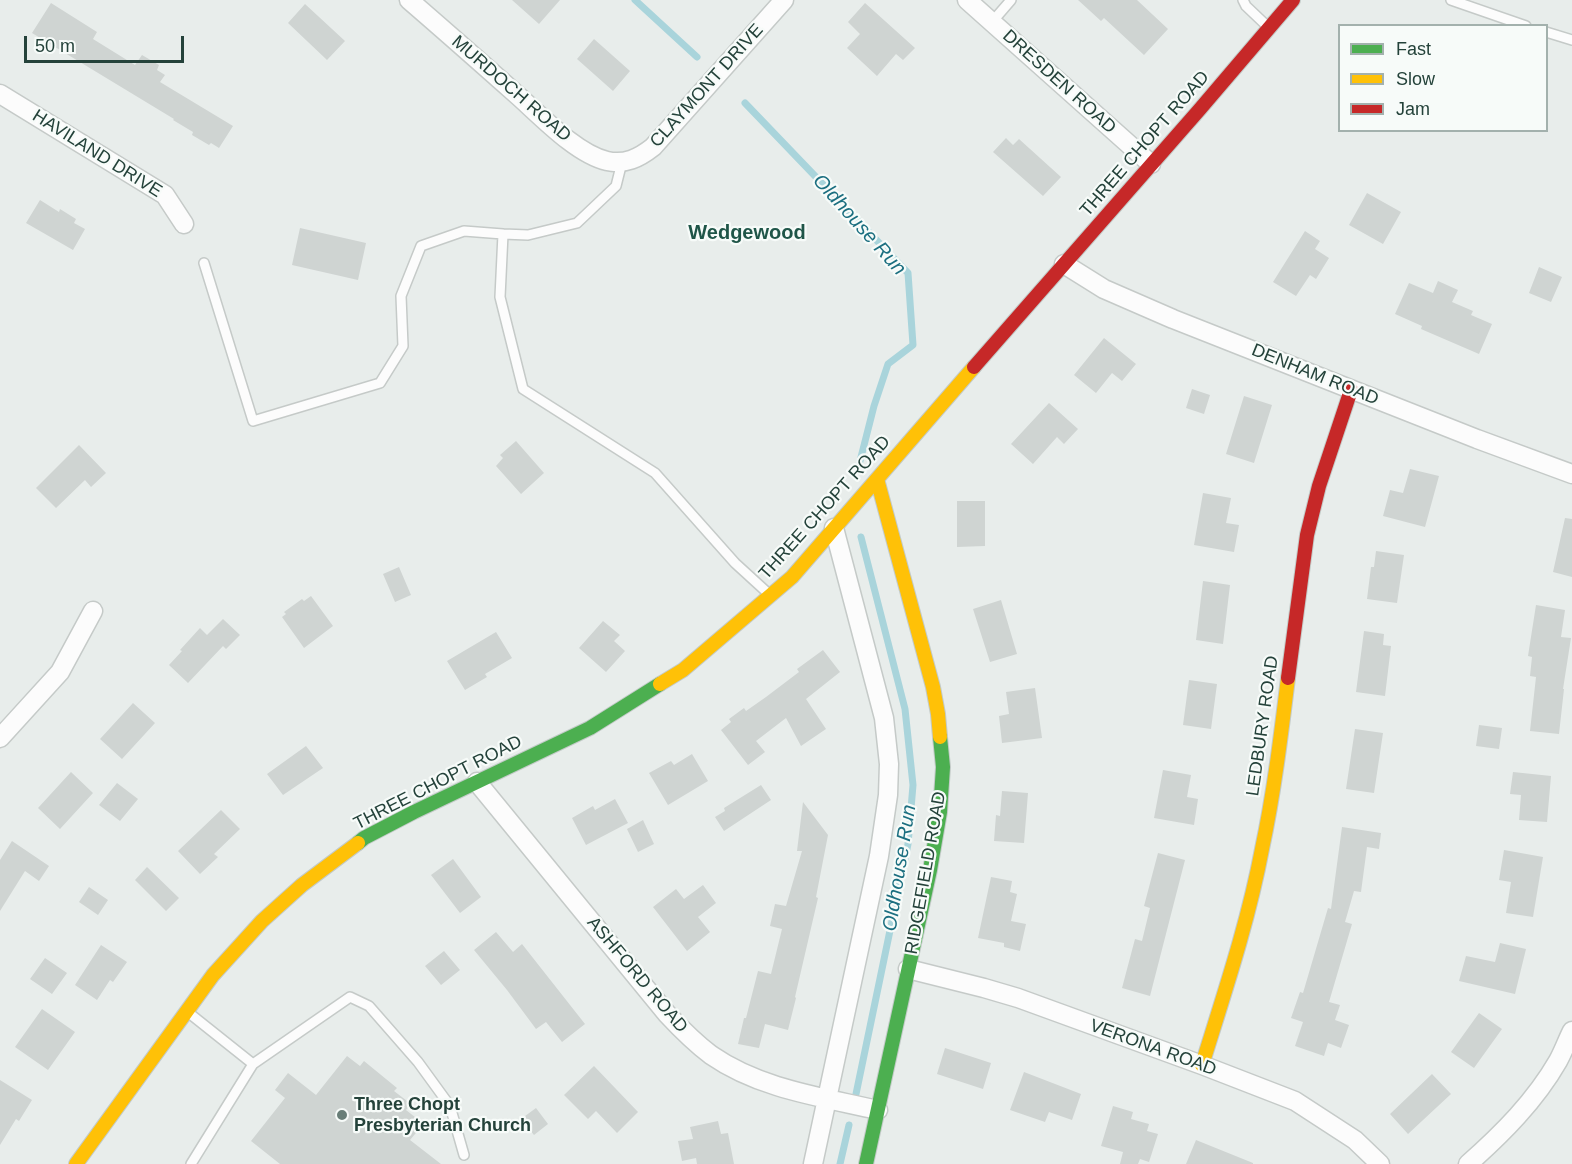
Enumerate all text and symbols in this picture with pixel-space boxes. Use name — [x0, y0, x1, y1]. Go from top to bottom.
street label: CLAYMONT DRIVE — [646, 20, 768, 152]
scale bar — [27, 24, 188, 62]
legend — [1338, 24, 1548, 132]
street label: DRESDEN ROAD — [998, 25, 1120, 139]
street label: MURDOCH ROAD — [447, 31, 575, 147]
text: 50 m — [35, 36, 75, 56]
text: Fast — [1396, 39, 1431, 59]
street label: THREE CHOPT ROAD — [1076, 67, 1214, 221]
text: Slow — [1396, 69, 1435, 89]
text: Jam — [1396, 99, 1430, 119]
street label: HAVILAND DRIVE — [28, 105, 166, 203]
water label: Oldhouse Run — [807, 169, 911, 281]
district label: Wedgewood — [688, 221, 806, 245]
street label: DENHAM ROAD — [1248, 340, 1382, 410]
street label: THREE CHOPT ROAD — [755, 432, 895, 584]
street label: LEDBURY ROAD — [1242, 654, 1284, 798]
street label: THREE CHOPT ROAD — [350, 731, 526, 835]
street label: RIDGEFIELD ROAD — [901, 790, 951, 956]
water label: Oldhouse Run — [878, 803, 922, 933]
street label: ASHFORD ROAD — [582, 913, 692, 1037]
street label: VERONA ROAD — [1087, 1015, 1219, 1081]
place label: Three Chopt Presbyterian Church — [354, 1094, 531, 1136]
marker: Three Chopt Presbyterian Church — [335, 1108, 349, 1122]

